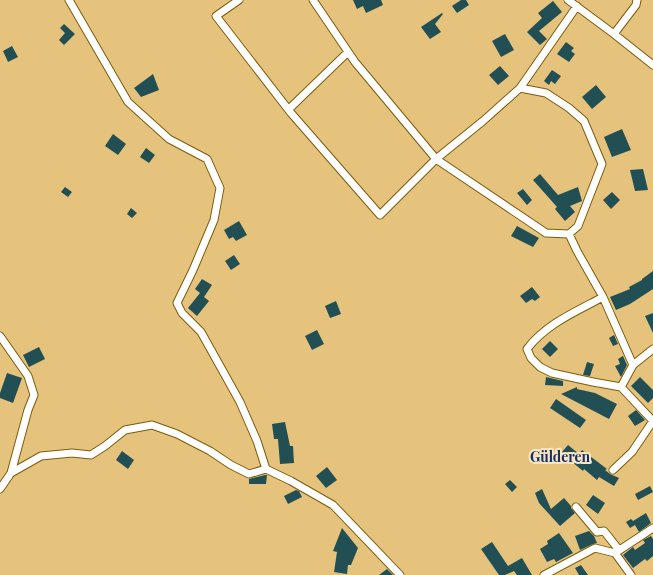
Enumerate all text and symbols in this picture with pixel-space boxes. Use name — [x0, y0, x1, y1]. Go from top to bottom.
district label: Gülderen — [530, 447, 591, 466]

